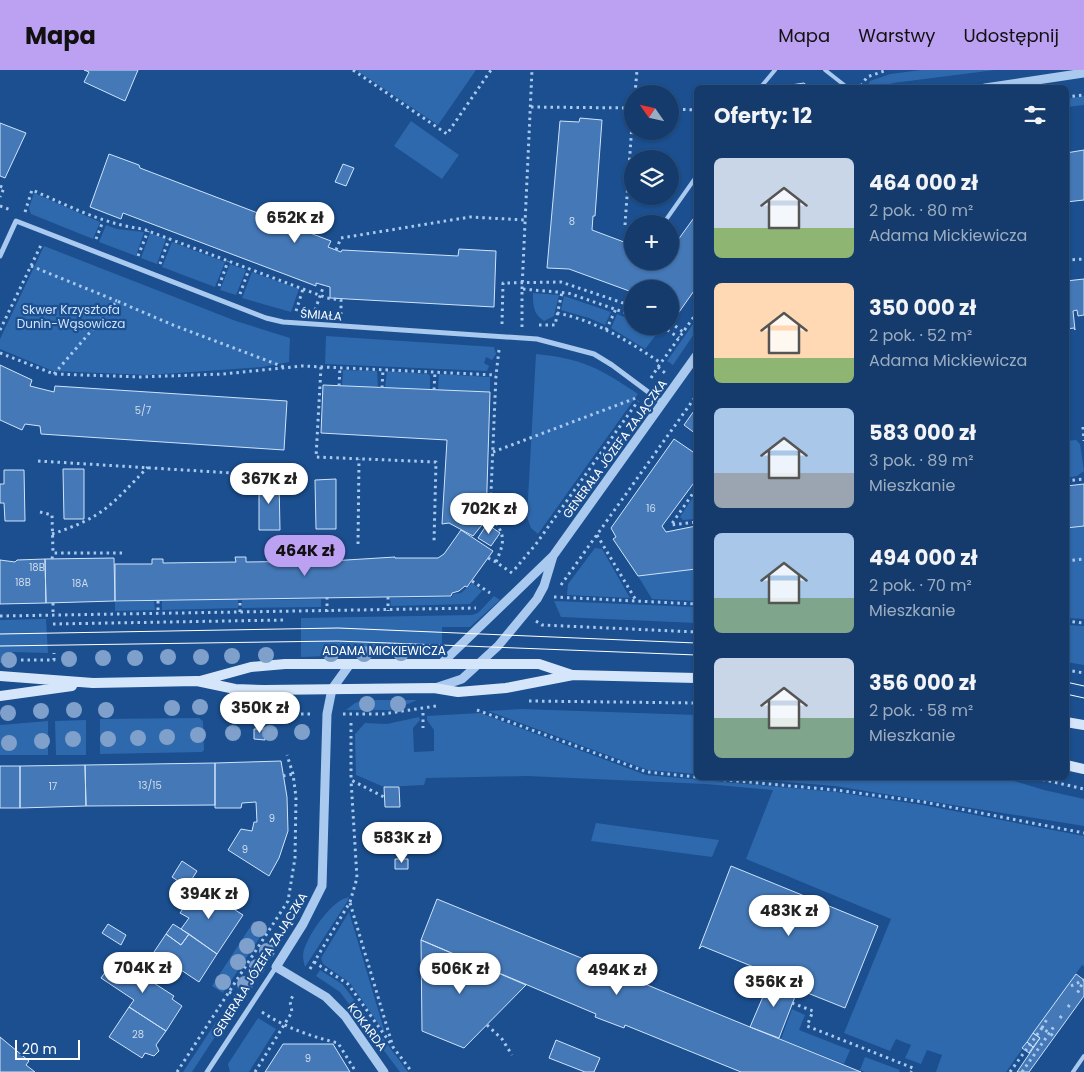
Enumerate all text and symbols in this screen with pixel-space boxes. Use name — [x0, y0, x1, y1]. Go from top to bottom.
text: Mapa — [25, 19, 96, 52]
text: Mapa — [778, 23, 830, 48]
text: Warstwy — [858, 23, 935, 48]
text: Udostępnij — [963, 23, 1059, 48]
north arrow — [624, 85, 679, 140]
map controls — [624, 85, 679, 335]
text: Oferty: 12 — [714, 101, 812, 130]
icon: filters — [1021, 101, 1049, 129]
button: layers — [624, 150, 679, 205]
text: 464 000 zł — [869, 168, 978, 197]
icon: home — [754, 178, 814, 238]
text: 2 pok. · 80 m² — [869, 199, 973, 222]
pin: 652K zł — [249, 202, 341, 244]
text: 652K zł — [266, 206, 324, 229]
house number: 8 — [569, 214, 575, 229]
button: + — [624, 215, 679, 270]
text: Adama Mickiewicza — [869, 224, 1027, 247]
button: − — [624, 280, 679, 335]
text: 350 000 zł — [869, 293, 976, 322]
park label: Skwer Krzysztofa Dunin-Wąsowicza — [17, 301, 125, 332]
icon: home — [754, 303, 814, 363]
street label: ŚMIAŁA — [300, 305, 342, 324]
text: 2 pok. · 52 m² — [869, 324, 972, 347]
text: Adama Mickiewicza — [869, 349, 1027, 372]
street label: GENERAŁA JÓZEFA ZAJĄCZKA — [558, 376, 671, 522]
house number: 5/7 — [135, 403, 152, 418]
text: 583 000 zł — [869, 418, 976, 447]
icon: home — [754, 428, 814, 488]
text: 3 pok. · 89 m² — [869, 449, 974, 472]
pin: 367K zł — [223, 462, 315, 505]
text: 367K zł — [241, 467, 297, 490]
text: Mieszkanie — [869, 474, 955, 497]
pin: 702K zł — [443, 492, 535, 535]
text: 702K zł — [461, 497, 517, 520]
house number: 16 — [646, 501, 656, 516]
pin: 464K zł — [259, 534, 351, 577]
text: 464K zł — [275, 539, 335, 562]
text: 494 000 zł — [869, 543, 978, 572]
icon: home — [754, 553, 814, 613]
house number: 18B — [29, 560, 45, 575]
text: 2 pok. · 70 m² — [869, 574, 972, 597]
house number: 18B — [15, 575, 31, 590]
house number: 18A — [72, 576, 88, 591]
text: Mieszkanie — [869, 599, 955, 622]
street label: ADAMA MICKIEWICZA — [322, 642, 446, 659]
text: 356 000 zł — [869, 668, 976, 697]
icon: home — [754, 678, 814, 738]
pin: 350K zł — [214, 692, 306, 734]
text: 350K zł — [231, 696, 289, 719]
text: 2 pok. · 58 m² — [869, 699, 973, 722]
text: Mieszkanie — [869, 724, 955, 747]
house number: 13/15 — [138, 778, 162, 793]
house number: 17 — [49, 779, 58, 794]
house number: 9 — [269, 811, 275, 826]
pin: 583K zł — [356, 822, 448, 864]
text: 583K zł — [373, 826, 431, 849]
house number: 9 — [242, 842, 248, 857]
pin: 394K zł — [163, 878, 255, 920]
text: 394K zł — [180, 882, 238, 905]
street label: GENERAŁA JÓZEFA ZAJĄCZKA — [208, 889, 311, 1040]
pin: 483K zł — [743, 894, 835, 937]
text: 483K zł — [760, 899, 818, 922]
pin: 704K zł — [97, 952, 189, 994]
pin: 506K zł — [414, 952, 506, 995]
pin: 494K zł — [571, 954, 663, 996]
text: 704K zł — [114, 956, 172, 979]
text: 506K zł — [431, 957, 489, 980]
text: 494K zł — [587, 958, 647, 981]
pin: 356K zł — [728, 966, 820, 1008]
text: 356K zł — [745, 970, 803, 993]
street label: KOKARDA — [344, 999, 391, 1054]
house number: 28 — [132, 1027, 144, 1042]
scale bar — [15, 1037, 80, 1060]
text: 20 m — [22, 1039, 57, 1059]
house number: 9 — [305, 1051, 311, 1066]

